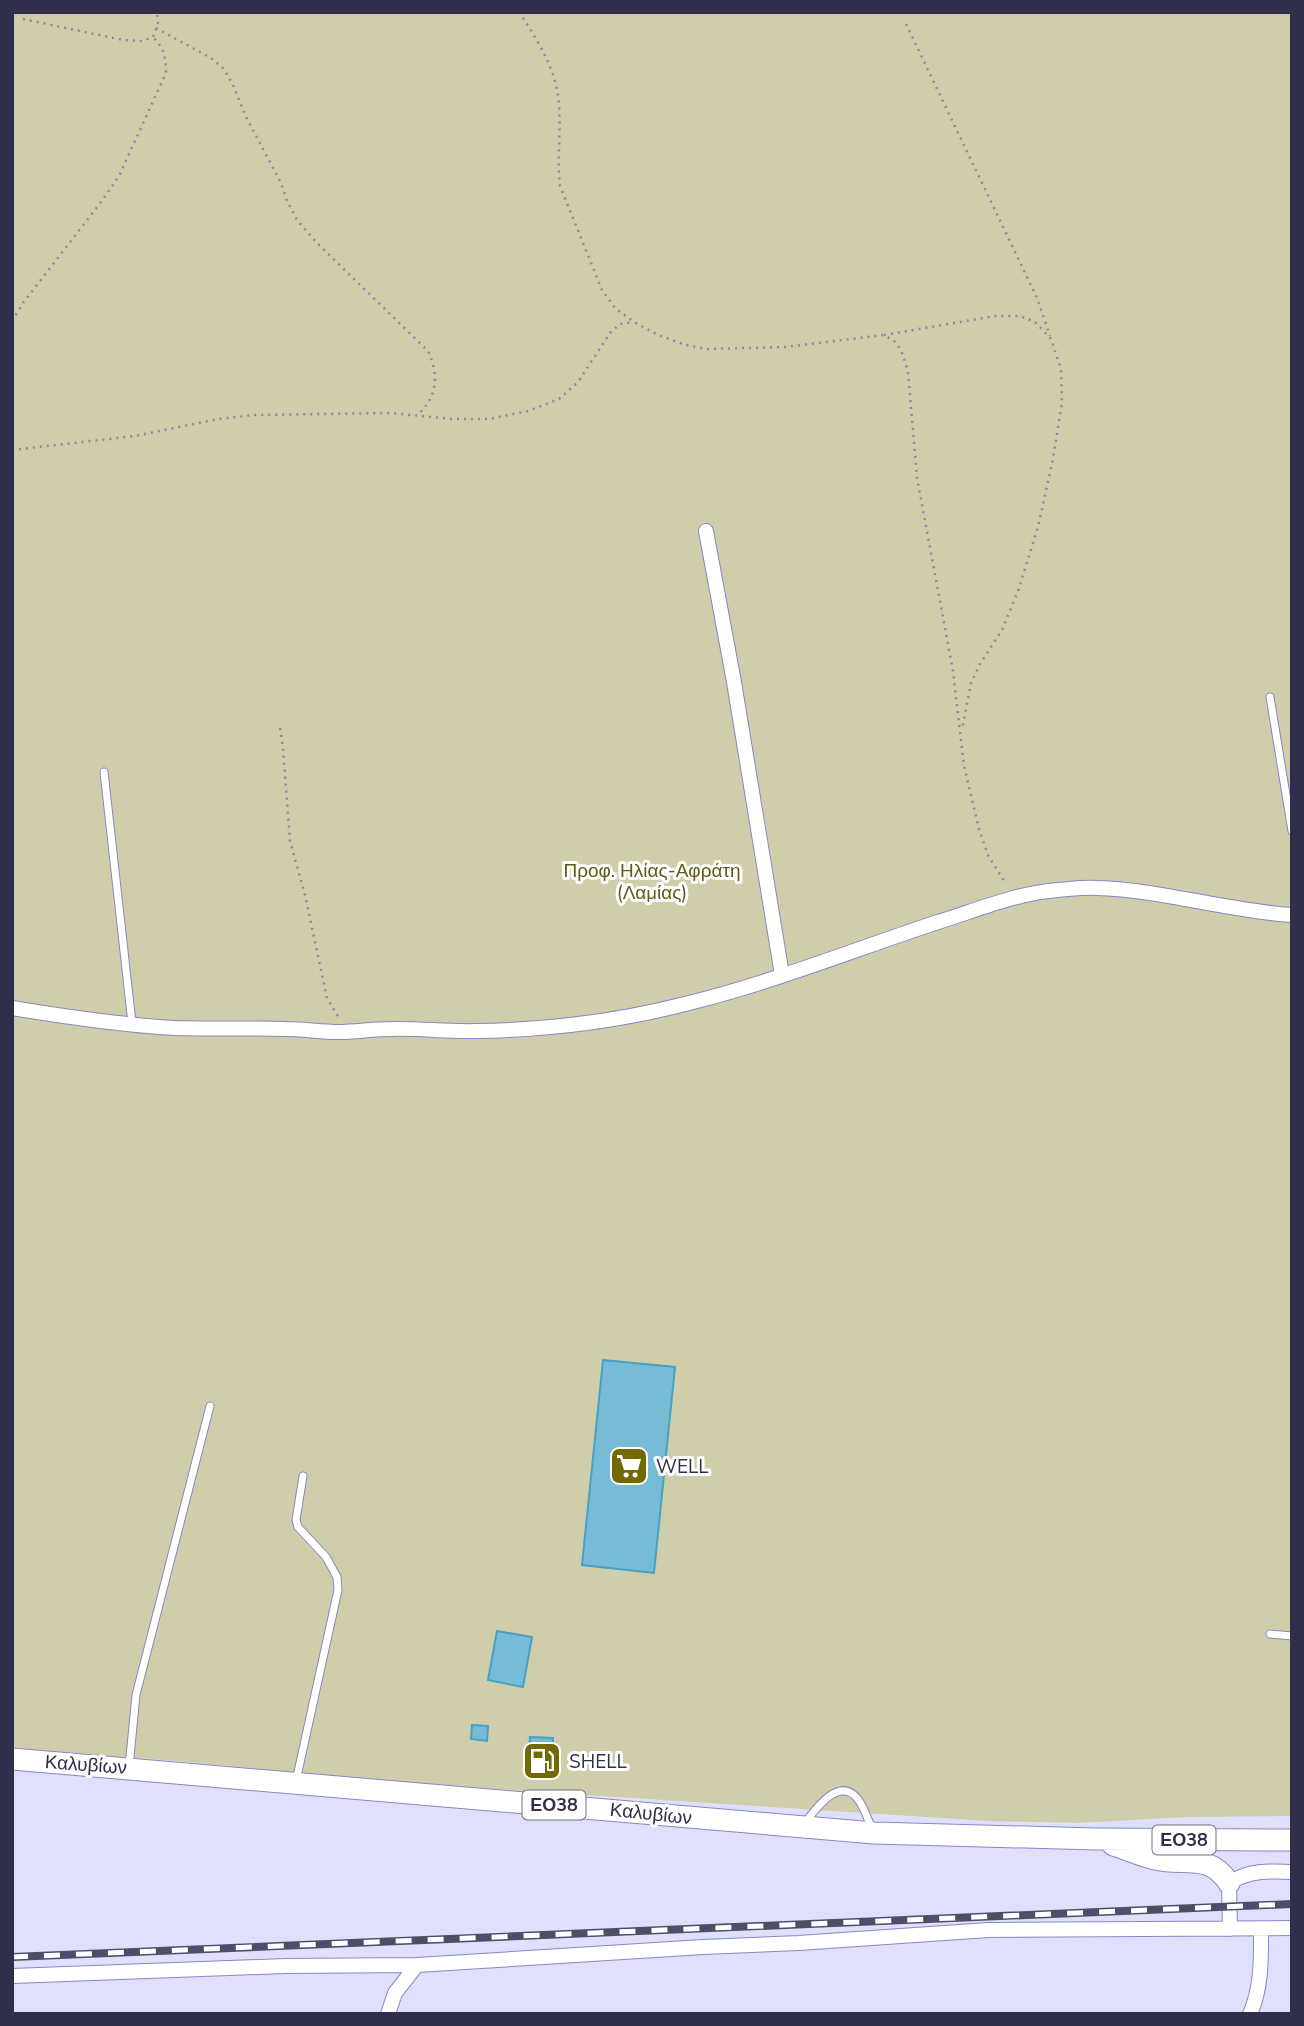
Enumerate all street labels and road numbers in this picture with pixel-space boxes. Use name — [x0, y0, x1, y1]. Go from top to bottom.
street label: Καλυβίων — [44, 1749, 128, 1781]
road number: ΕΟ38 — [522, 1790, 586, 1819]
street label: Καλυβίων — [609, 1797, 693, 1831]
road number: ΕΟ38 — [1152, 1826, 1216, 1854]

